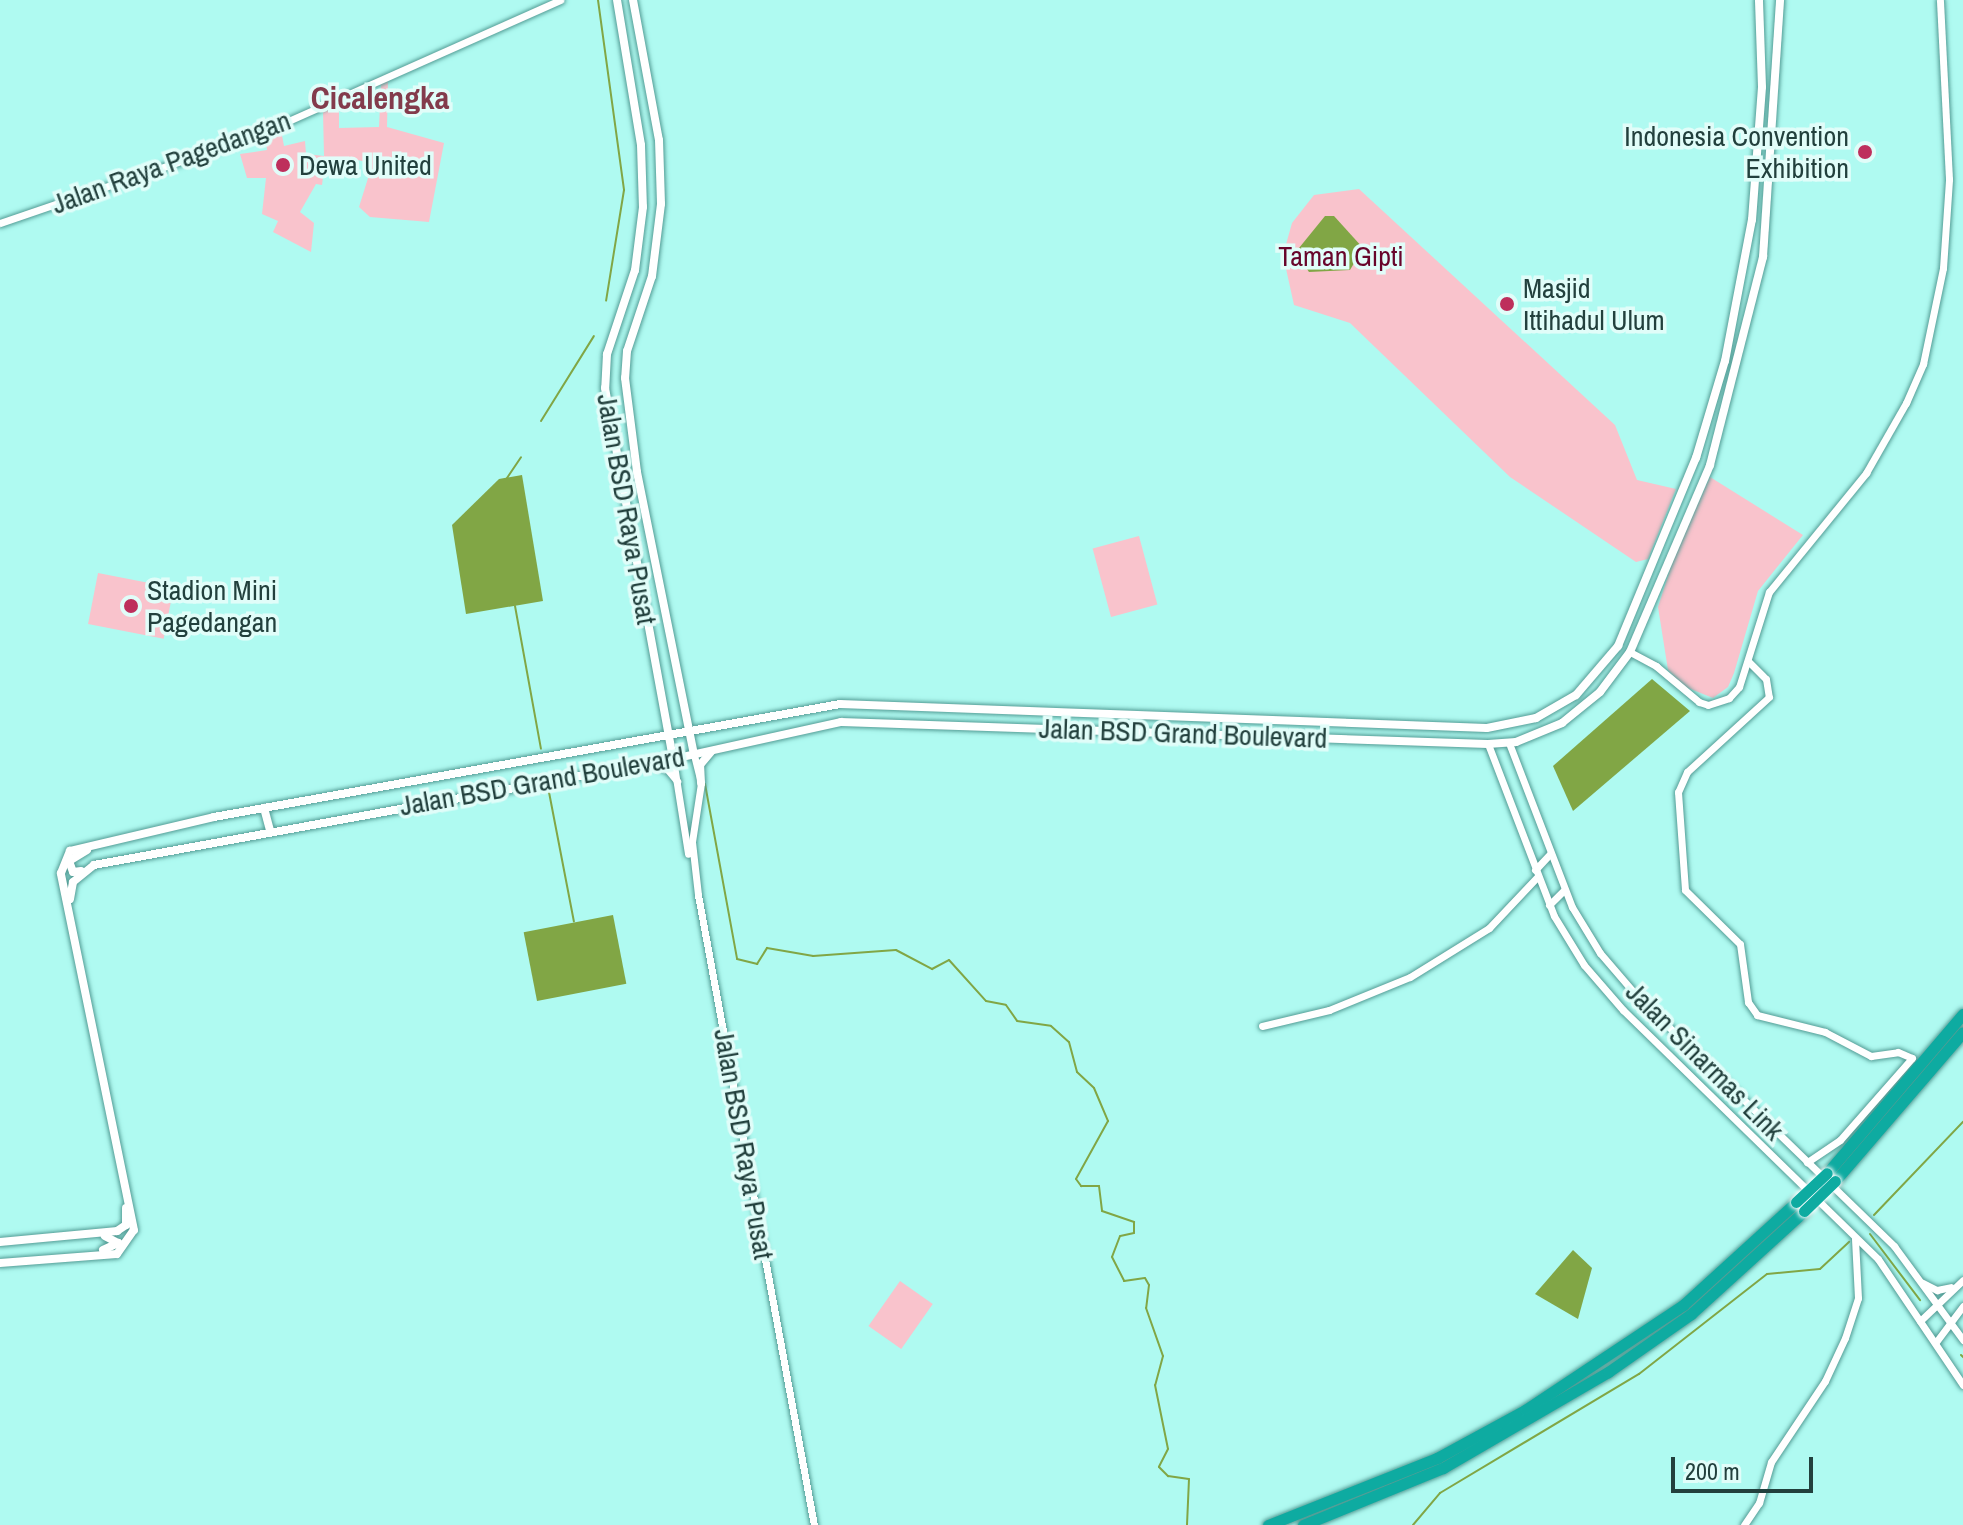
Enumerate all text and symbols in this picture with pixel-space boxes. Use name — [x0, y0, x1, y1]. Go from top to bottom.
district label: Cicalengka — [311, 79, 449, 117]
street label: Jalan Raya Pagedangan — [47, 103, 295, 221]
place label: Indonesia Convention Exhibition — [1624, 119, 1849, 185]
marker: Indonesia Convention Exhibition — [1856, 143, 1874, 161]
place label: Dewa United — [299, 148, 432, 182]
marker: Dewa United — [274, 156, 292, 174]
park label: Taman Gipti — [1278, 239, 1404, 273]
place label: Masjid Ittihadul Ulum — [1523, 271, 1665, 337]
marker: Masjid Ittihadul Ulum — [1498, 295, 1516, 313]
street label: Jalan BSD Raya Pusat — [590, 391, 664, 627]
place label: Stadion Mini Pagedangan — [147, 573, 277, 639]
marker: Stadion Mini Pagedangan — [122, 597, 140, 615]
street label: Jalan BSD Grand Boulevard — [1038, 711, 1328, 755]
street label: Jalan BSD Grand Boulevard — [397, 739, 687, 823]
street label: Jalan Sinarmas Link — [1619, 975, 1791, 1147]
street label: Jalan BSD Raya Pusat — [707, 1026, 781, 1262]
scale bar — [1675, 1441, 1817, 1491]
text: 200 m — [1685, 1455, 1740, 1487]

